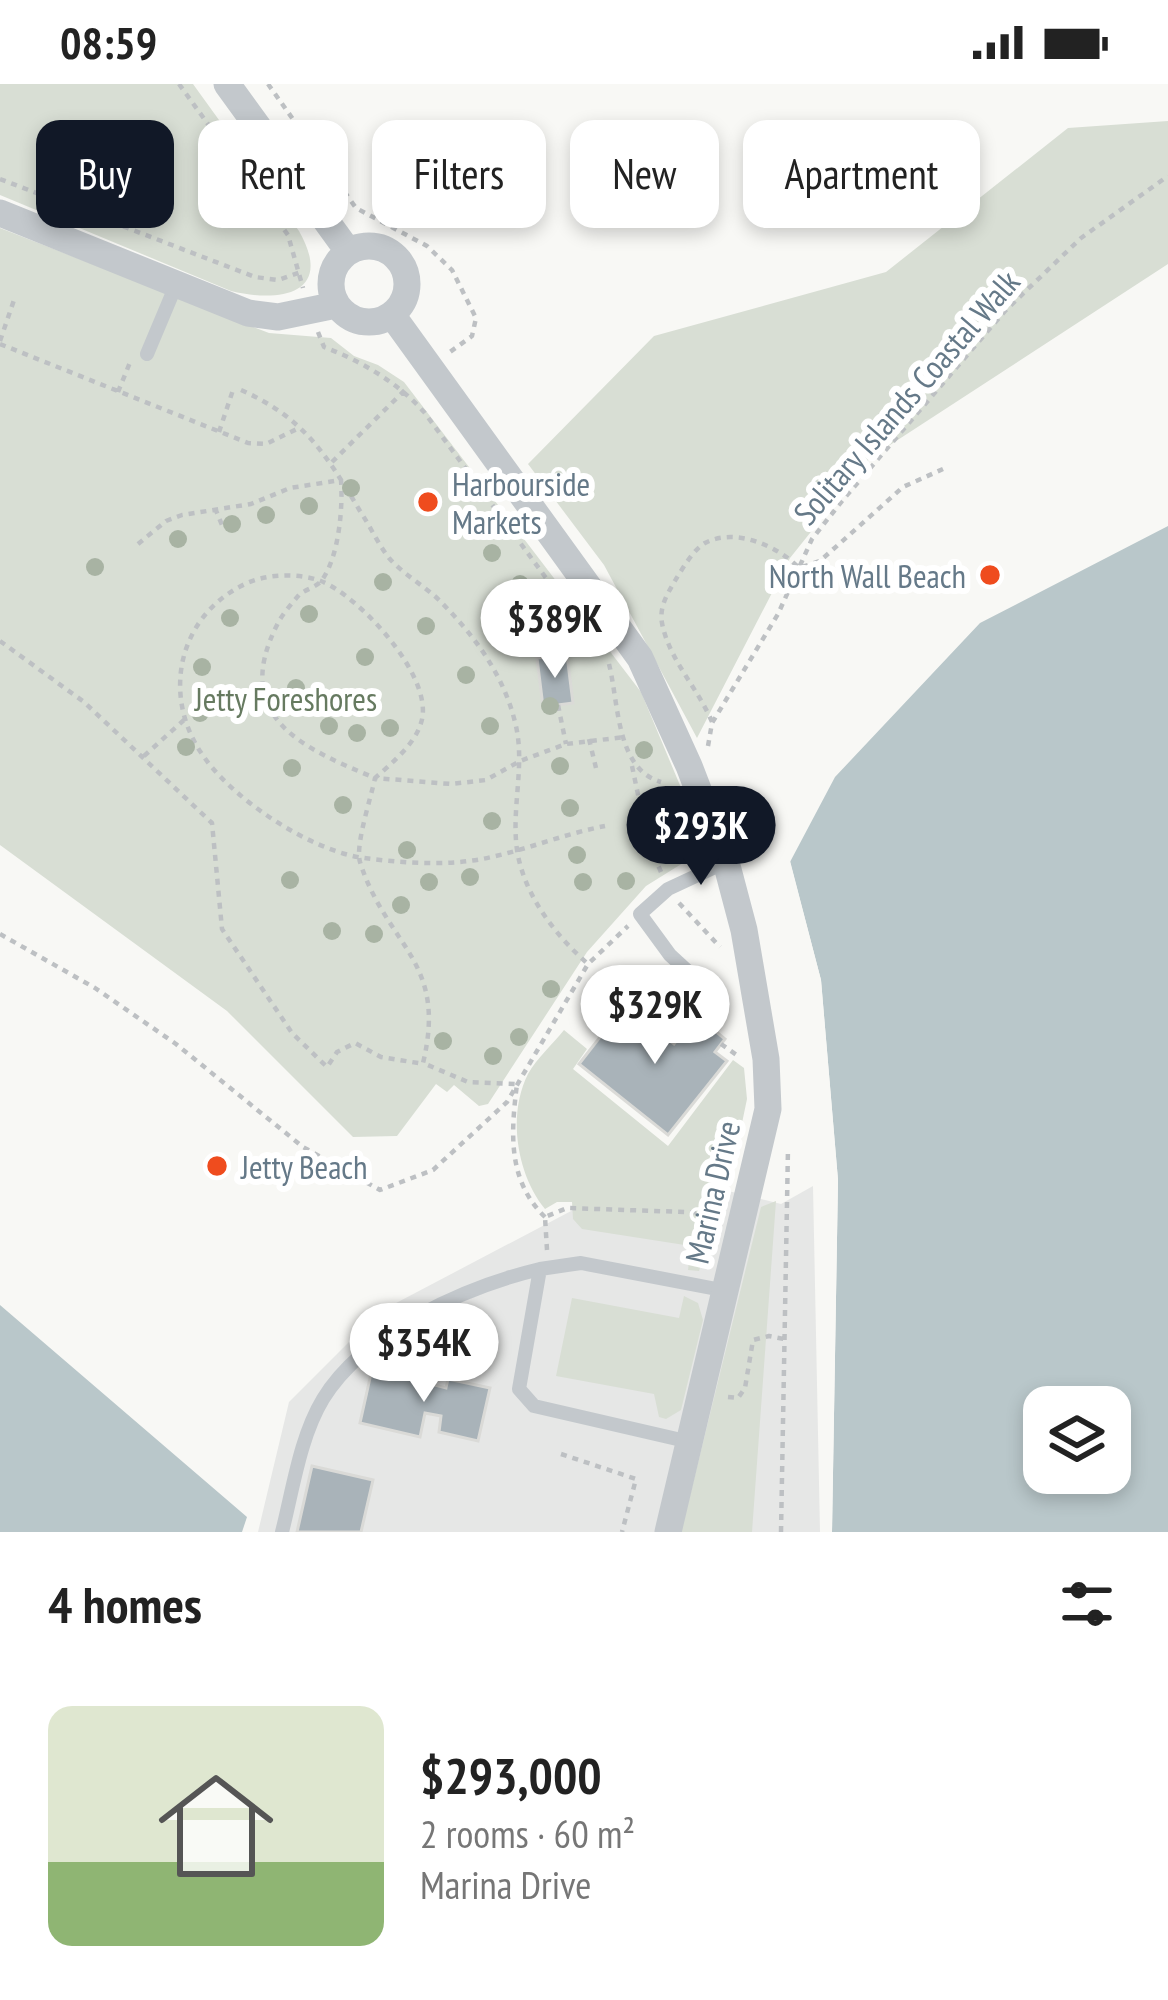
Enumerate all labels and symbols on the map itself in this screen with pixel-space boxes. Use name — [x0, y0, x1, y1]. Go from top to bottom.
street label: Solitary Islands Coastal Walk — [784, 261, 1029, 533]
place label: Harbourside Markets — [452, 462, 590, 543]
marker: Harbourside Markets — [415, 489, 441, 515]
place label: North Wall Beach — [769, 554, 966, 597]
marker: North Wall Beach — [977, 562, 1003, 588]
pin: $389K — [471, 579, 639, 681]
park label: Jetty Foreshores — [194, 677, 377, 720]
pin: $293K — [617, 786, 785, 888]
pin: $329K — [571, 965, 739, 1067]
street label: Marina Drive — [675, 1116, 749, 1268]
place label: Jetty Beach — [240, 1145, 368, 1188]
marker: Jetty Beach — [204, 1153, 230, 1179]
pin: $354K — [340, 1303, 508, 1405]

